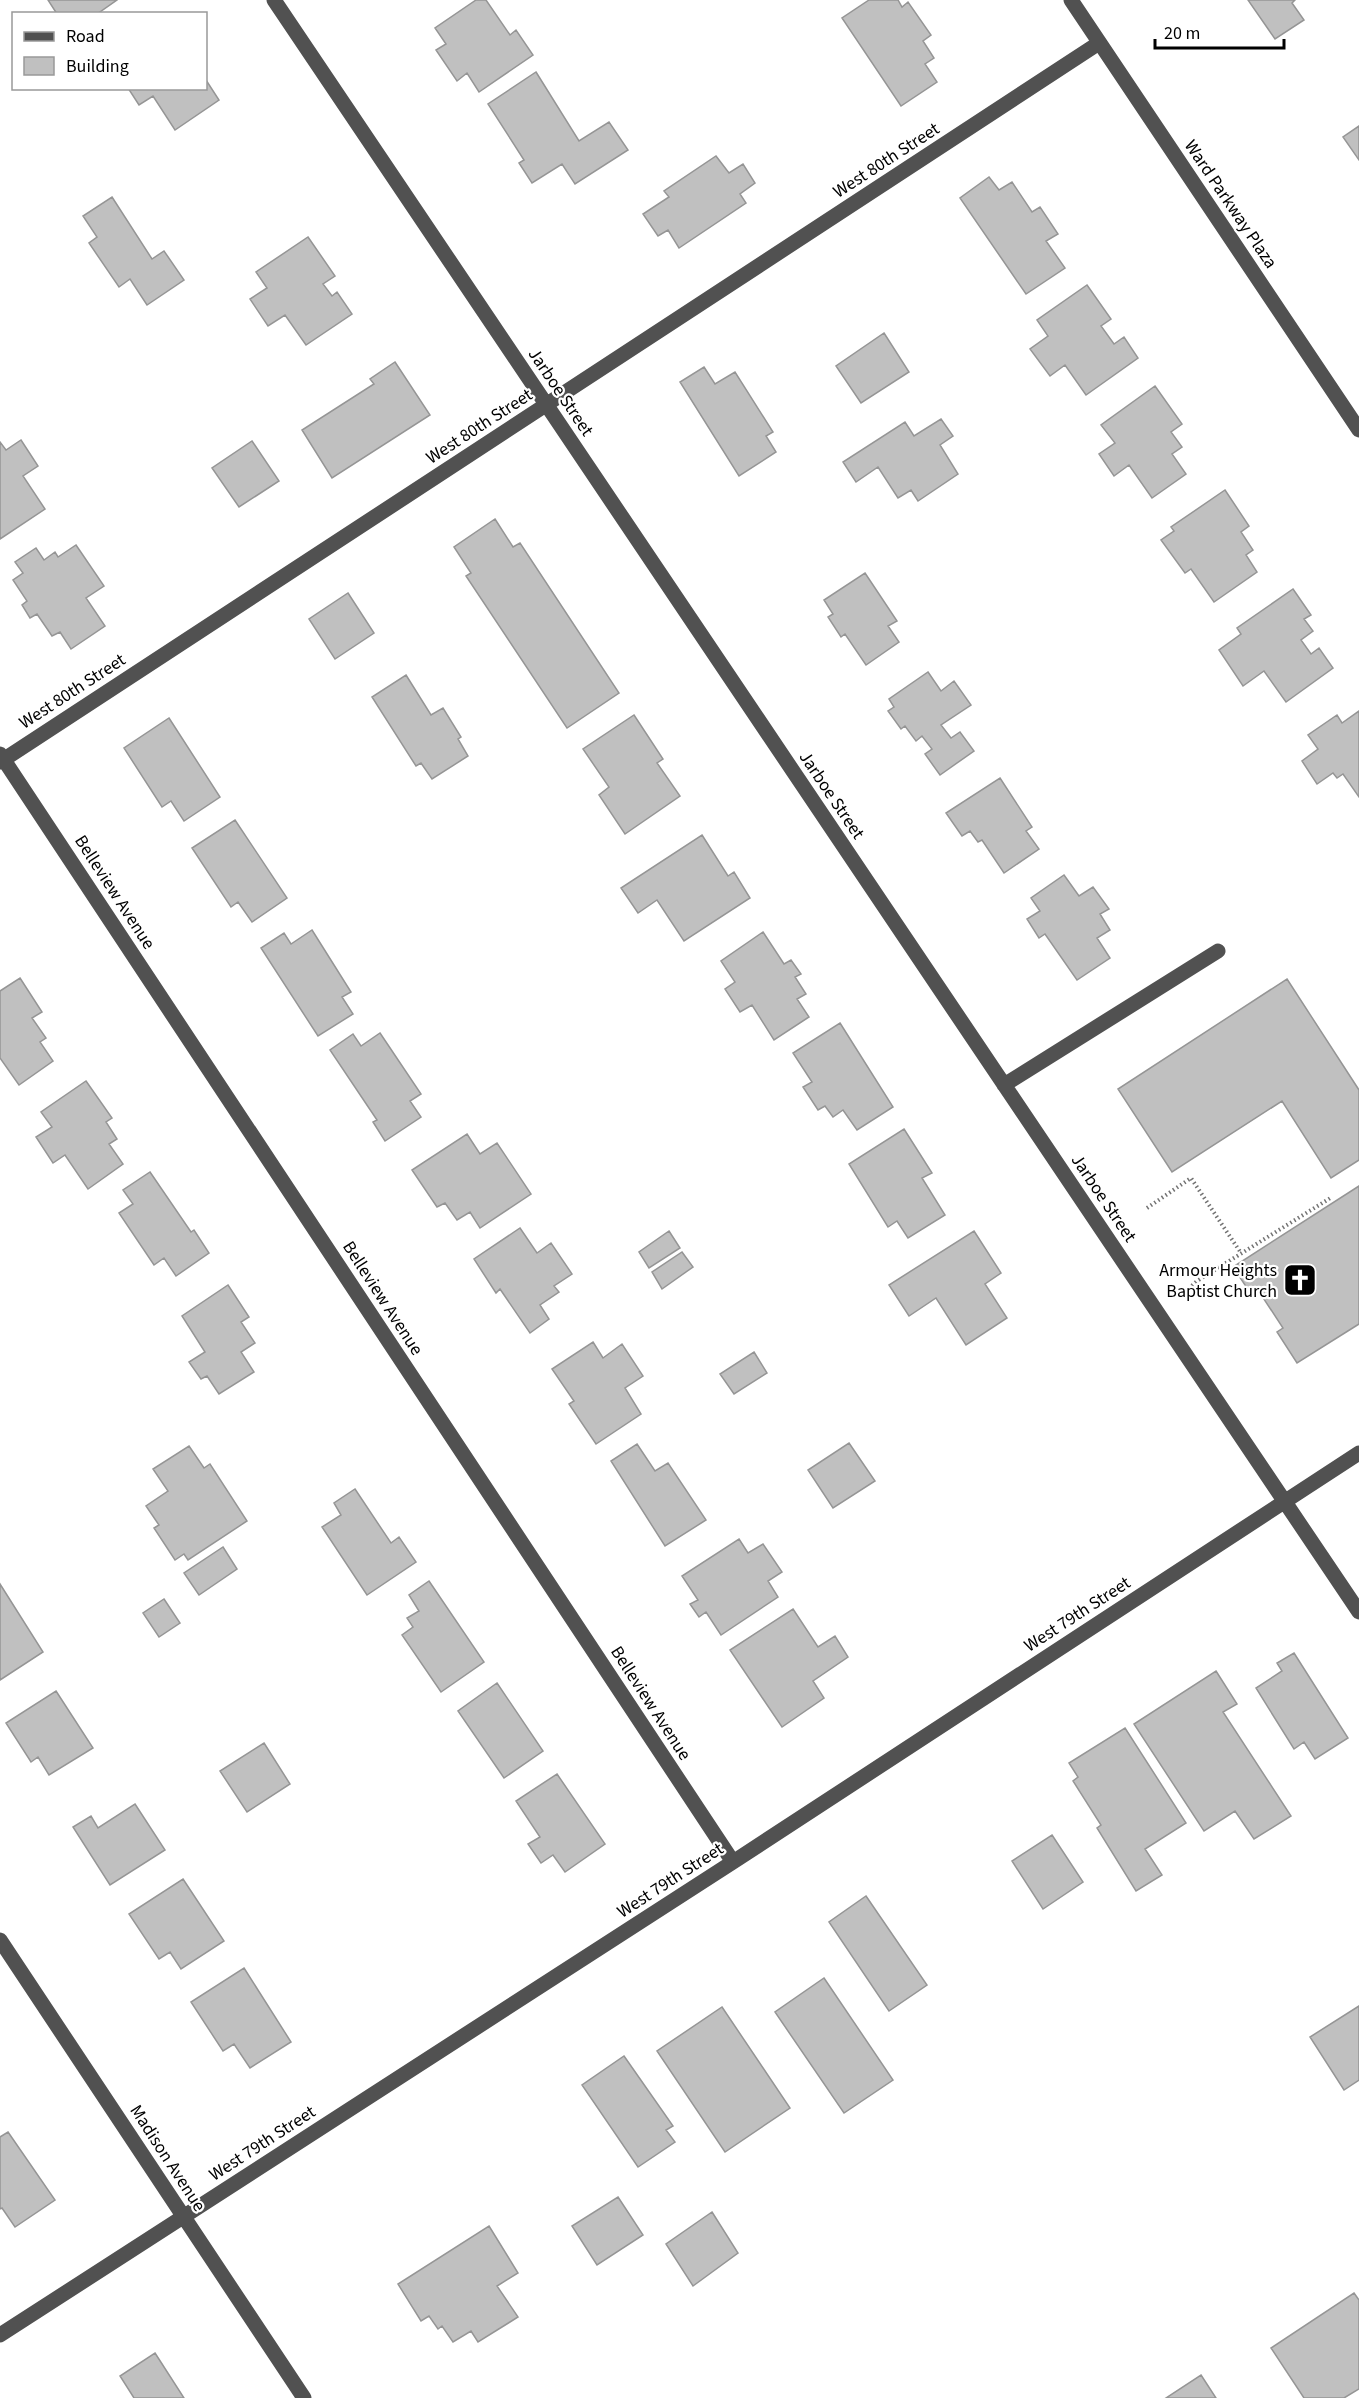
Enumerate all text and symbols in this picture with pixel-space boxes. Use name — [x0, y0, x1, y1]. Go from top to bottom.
legend — [12, 12, 207, 90]
scale bar — [1155, 12, 1284, 50]
text: 20 m — [1164, 21, 1200, 46]
text: Road — [66, 24, 105, 49]
text: Building — [66, 54, 129, 79]
street label: West 80th Street — [828, 117, 944, 204]
street label: Ward Parkway Plaza — [1178, 135, 1283, 274]
street label: Jarboe Street — [522, 343, 599, 441]
street label: West 80th Street — [421, 383, 537, 470]
street label: West 80th Street — [14, 648, 130, 735]
street label: Jarboe Street — [793, 746, 870, 844]
street label: Belleview Avenue — [68, 830, 161, 954]
street label: Jarboe Street — [1065, 1149, 1142, 1247]
street label: Belleview Avenue — [336, 1236, 429, 1360]
place label: Armour Heights Baptist Church — [1159, 1258, 1277, 1304]
church icon: Armour Heights Baptist Church — [1282, 1262, 1318, 1298]
street label: West 79th Street — [1019, 1571, 1135, 1658]
street label: Belleview Avenue — [604, 1641, 697, 1765]
street label: West 79th Street — [612, 1837, 728, 1924]
street label: Madison Avenue — [124, 2100, 212, 2217]
street label: West 79th Street — [204, 2100, 320, 2187]

